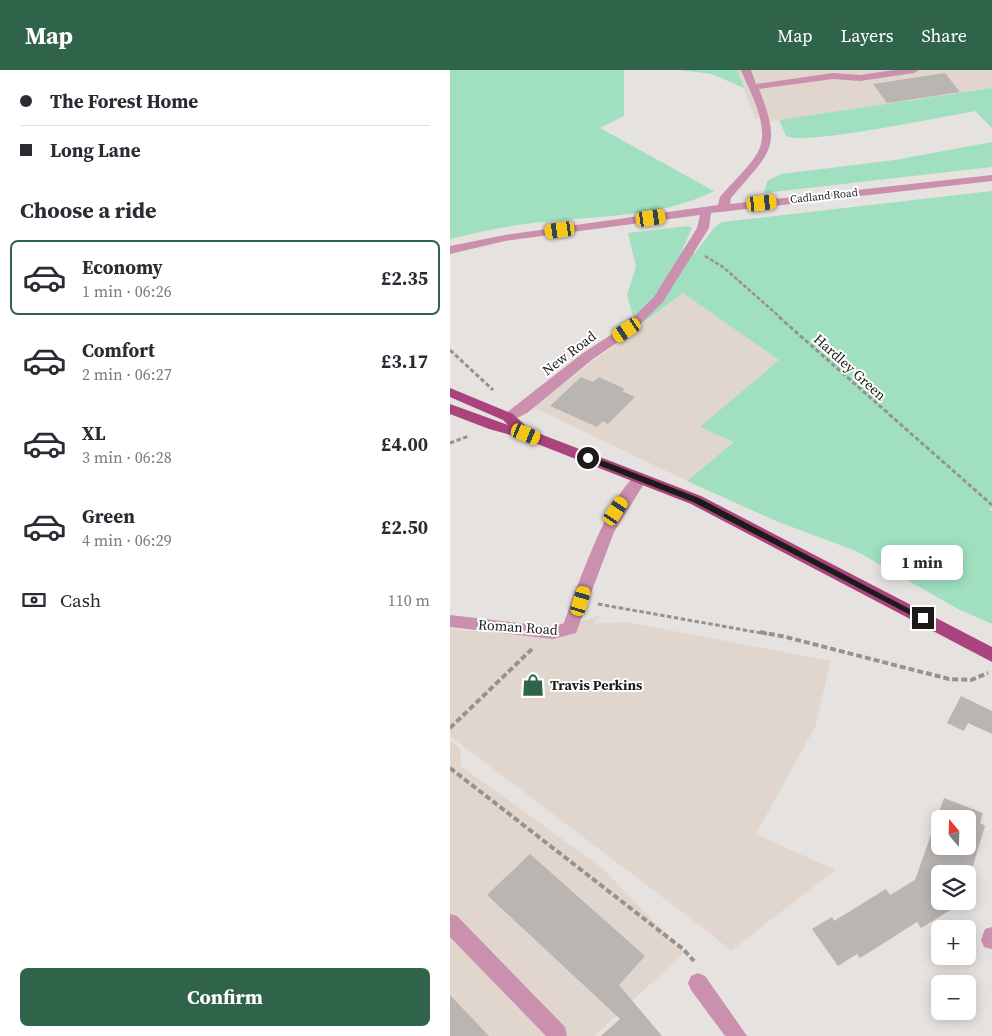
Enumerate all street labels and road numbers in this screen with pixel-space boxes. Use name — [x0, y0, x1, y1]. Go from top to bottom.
street label: Cadland Road — [789, 185, 859, 207]
street label: New Road — [538, 326, 600, 380]
street label: Hardley Green — [809, 329, 891, 405]
street label: Roman Road — [477, 614, 559, 640]

